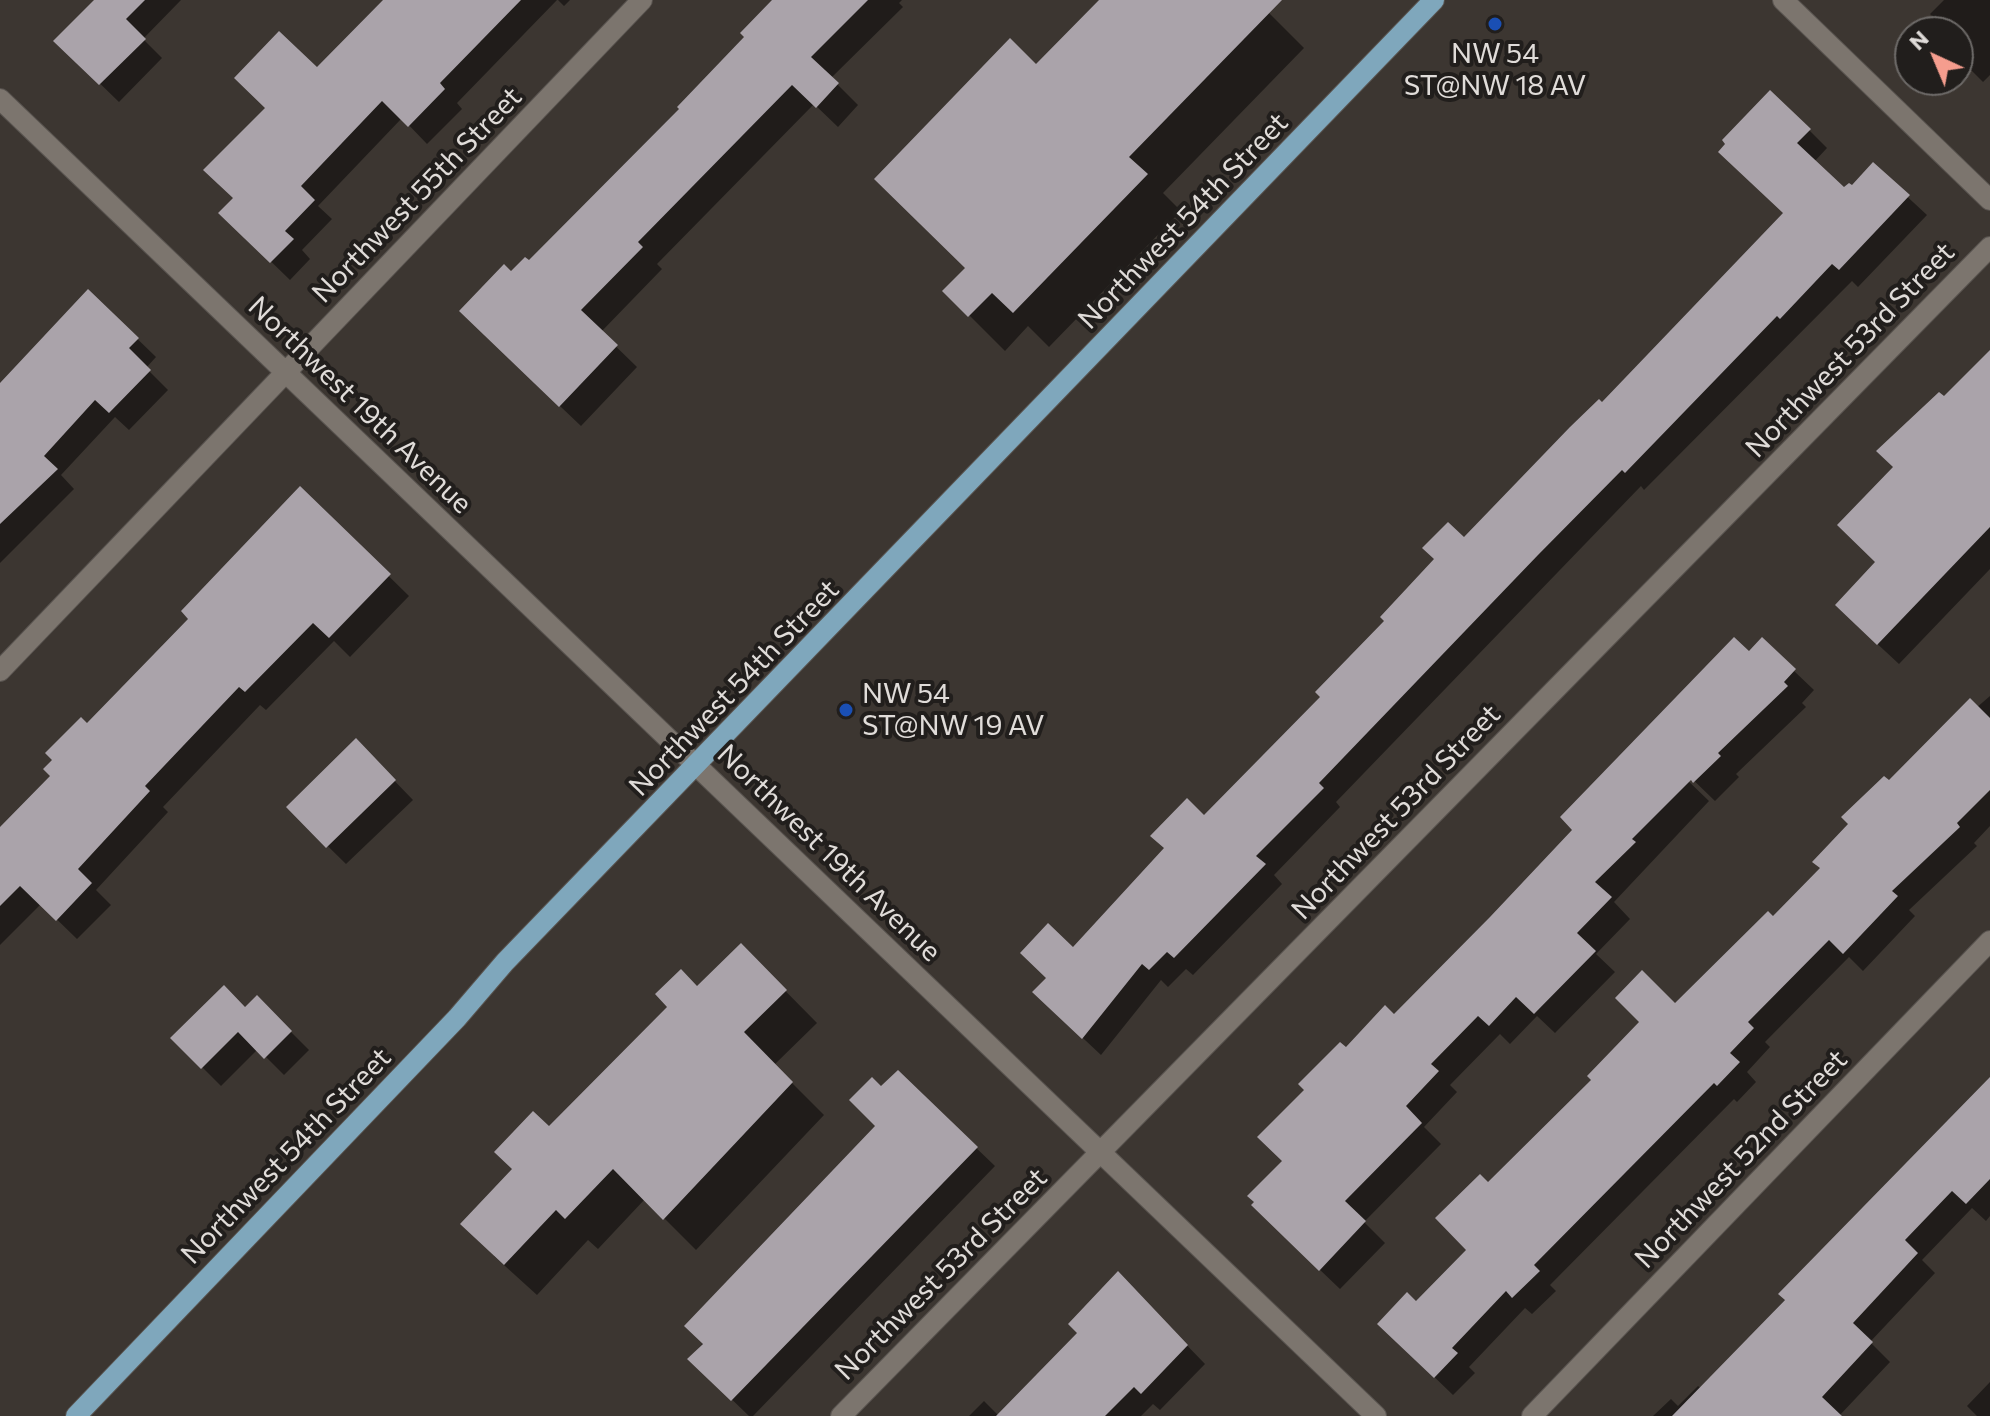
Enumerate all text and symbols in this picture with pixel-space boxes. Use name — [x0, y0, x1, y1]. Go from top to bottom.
marker: NW 54 ST@NW 18 AV — [1486, 15, 1504, 33]
north arrow — [1894, 16, 1974, 96]
text: N — [1903, 24, 1934, 55]
place label: NW 54 ST@NW 18 AV — [1404, 37, 1586, 103]
street label: Northwest 55th Street — [305, 80, 529, 310]
street label: Northwest 54th Street — [1071, 106, 1295, 336]
street label: Northwest 53rd Street — [1739, 236, 1961, 464]
street label: Northwest 19th Avenue — [241, 290, 479, 520]
street label: Northwest 54th Street — [622, 573, 846, 803]
place label: NW 54 ST@NW 19 AV — [862, 677, 1044, 743]
street label: Northwest 53rd Street — [1285, 698, 1507, 926]
marker: NW 54 ST@NW 19 AV — [837, 701, 855, 719]
street label: Northwest 19th Avenue — [710, 738, 948, 968]
street label: Northwest 54th Street — [174, 1041, 398, 1271]
street label: Northwest 52nd Street — [1628, 1043, 1854, 1275]
street label: Northwest 53rd Street — [828, 1161, 1054, 1387]

